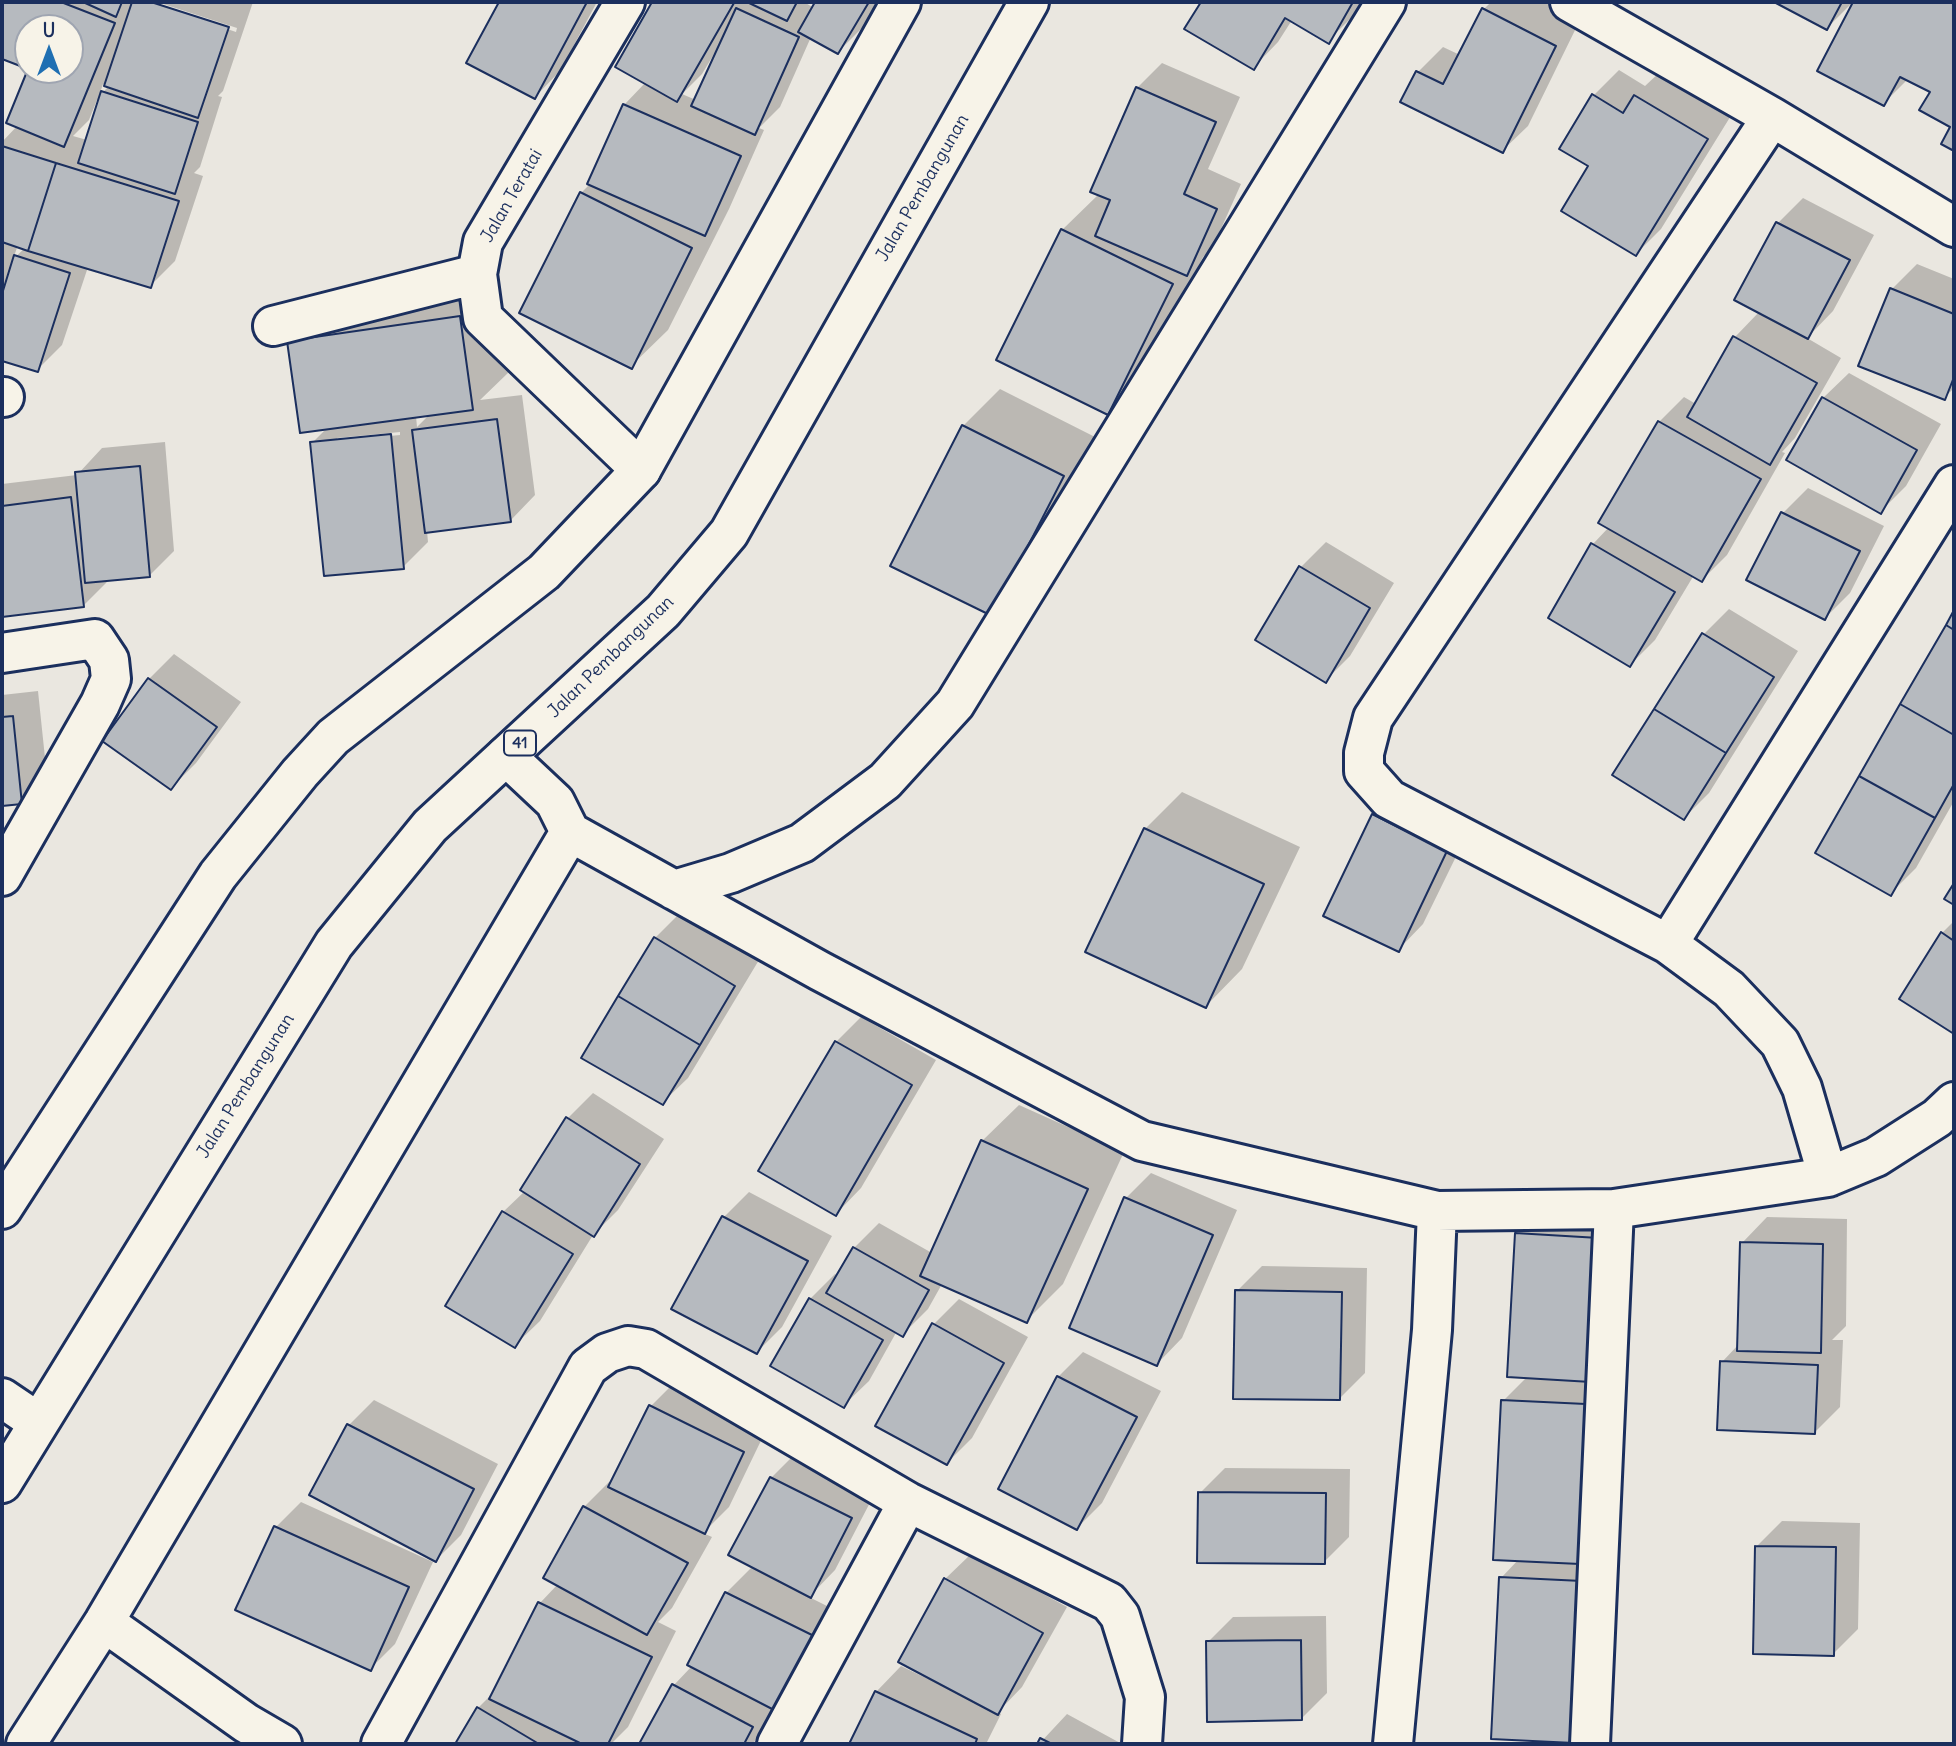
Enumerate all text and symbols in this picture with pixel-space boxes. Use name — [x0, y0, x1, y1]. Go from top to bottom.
north arrow — [14, 14, 84, 84]
text: U — [43, 18, 55, 42]
street label: Jalan Pembangunan — [872, 111, 974, 265]
street label: Jalan Teratai — [477, 146, 547, 246]
street label: Jalan Pembangunan — [544, 591, 678, 723]
road number: 41 — [504, 730, 536, 756]
street label: Jalan Pembangunan — [193, 1010, 299, 1162]

